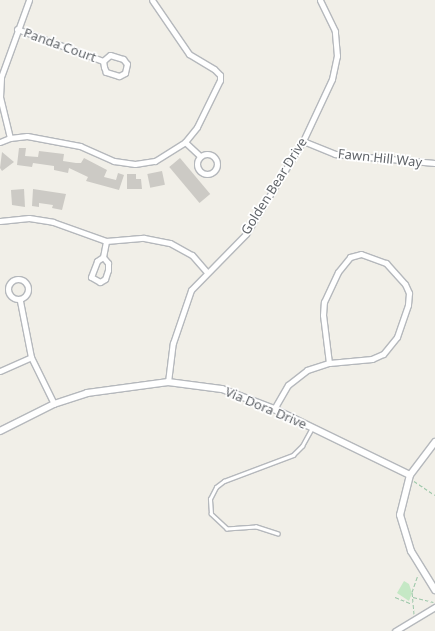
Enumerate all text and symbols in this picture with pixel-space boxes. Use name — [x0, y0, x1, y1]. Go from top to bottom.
street label: Panda Court — [22, 25, 98, 65]
street label: Golden Bear Drive — [238, 135, 310, 237]
street label: Fawn Hill Way — [337, 146, 423, 170]
street label: Via Dora Drive — [223, 384, 309, 432]

